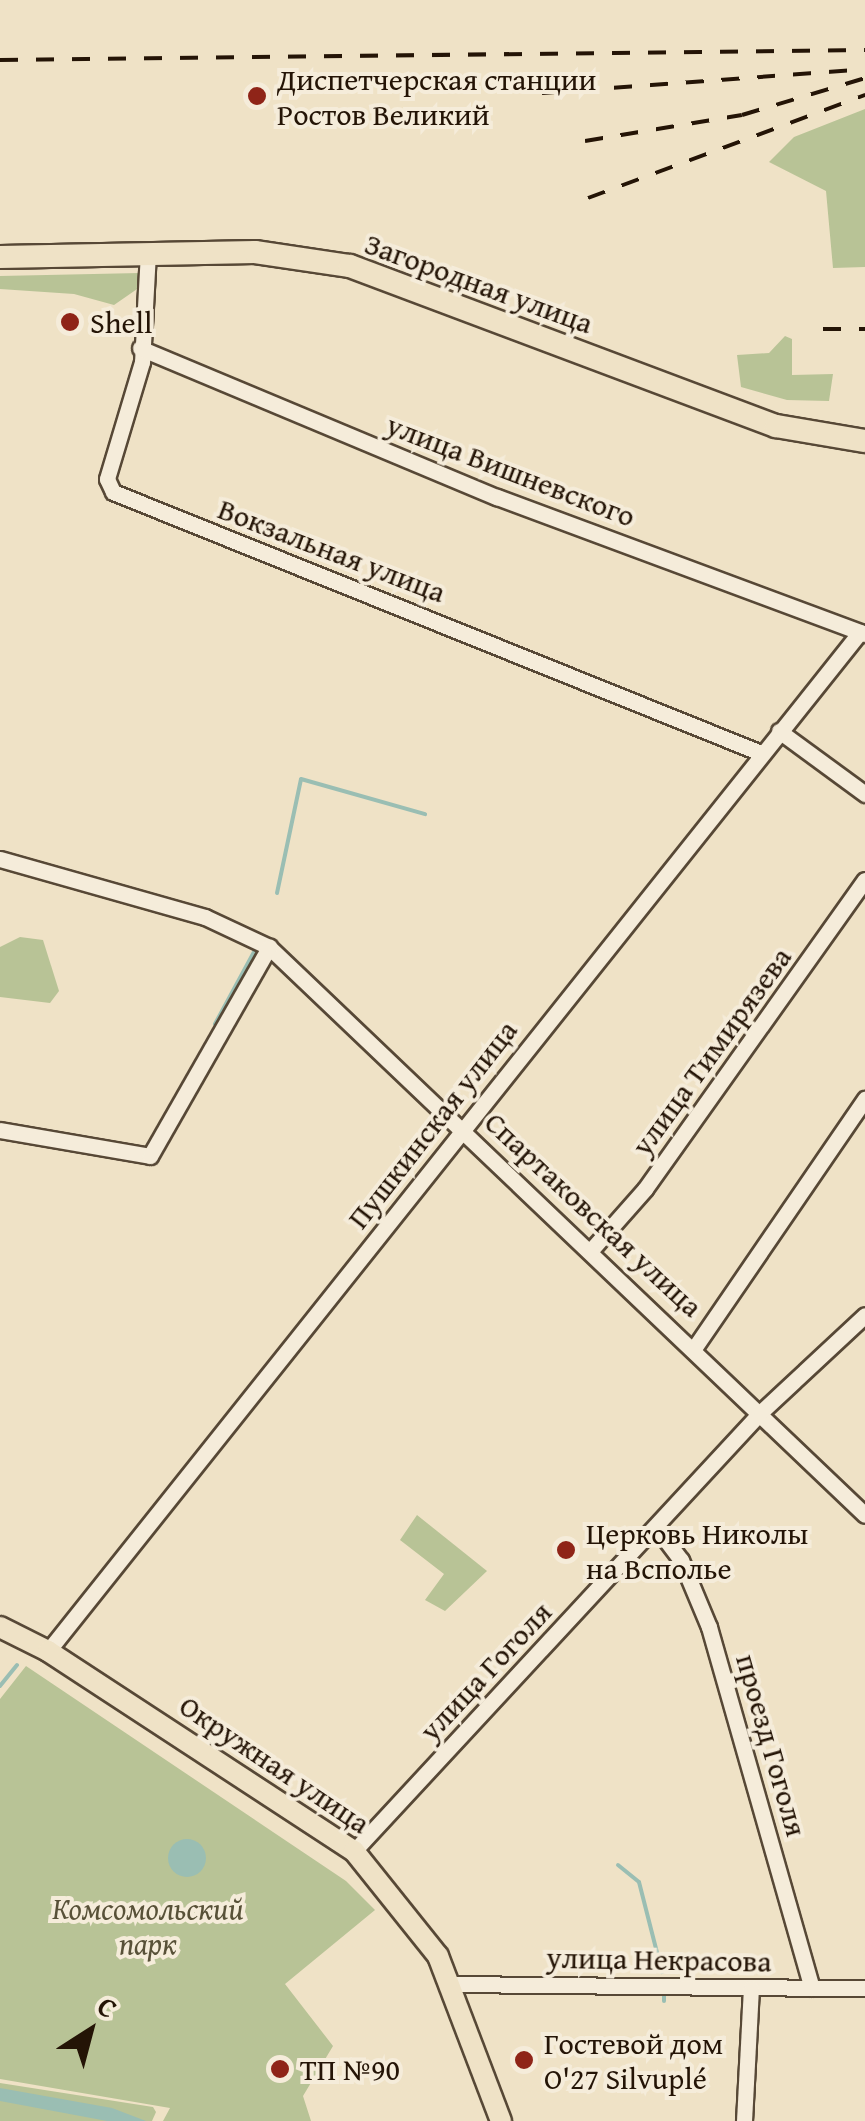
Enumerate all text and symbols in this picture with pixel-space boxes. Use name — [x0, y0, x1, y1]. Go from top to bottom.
place label: Диспетчерская станции Ростов Великий — [277, 61, 596, 132]
marker: Диспетчерская станции Ростов Великий — [246, 85, 268, 107]
street label: Загородная улица — [360, 225, 598, 341]
place label: Shell — [90, 304, 152, 340]
marker: Shell — [59, 311, 81, 333]
street label: улица Вишневского — [382, 406, 640, 534]
street label: Вокзальная улица — [213, 490, 451, 610]
street label: улица Тимирязева — [623, 940, 799, 1162]
street label: Пушкинская улица — [340, 1013, 524, 1235]
street label: Спартаковская улица — [478, 1104, 710, 1324]
place label: Церковь Николы на Всполье — [586, 1515, 808, 1586]
marker: Церковь Николы на Всполье — [555, 1539, 577, 1561]
street label: улица Гоголя — [411, 1594, 559, 1748]
street label: проезд Гоголя — [729, 1650, 815, 1840]
street label: Окружная улица — [173, 1687, 377, 1841]
park label: Комсомольский парк — [52, 1890, 244, 1960]
street label: улица Некрасова — [546, 1939, 772, 1979]
north arrow — [40, 1981, 140, 2081]
text: С — [89, 1985, 126, 2028]
place label: Гостевой дом O'27 Silvuplé — [544, 2025, 723, 2096]
marker: Гостевой дом O'27 Silvuplé — [513, 2049, 535, 2071]
place label: ТП №90 — [300, 2051, 400, 2087]
marker: ТП №90 — [269, 2058, 291, 2080]

